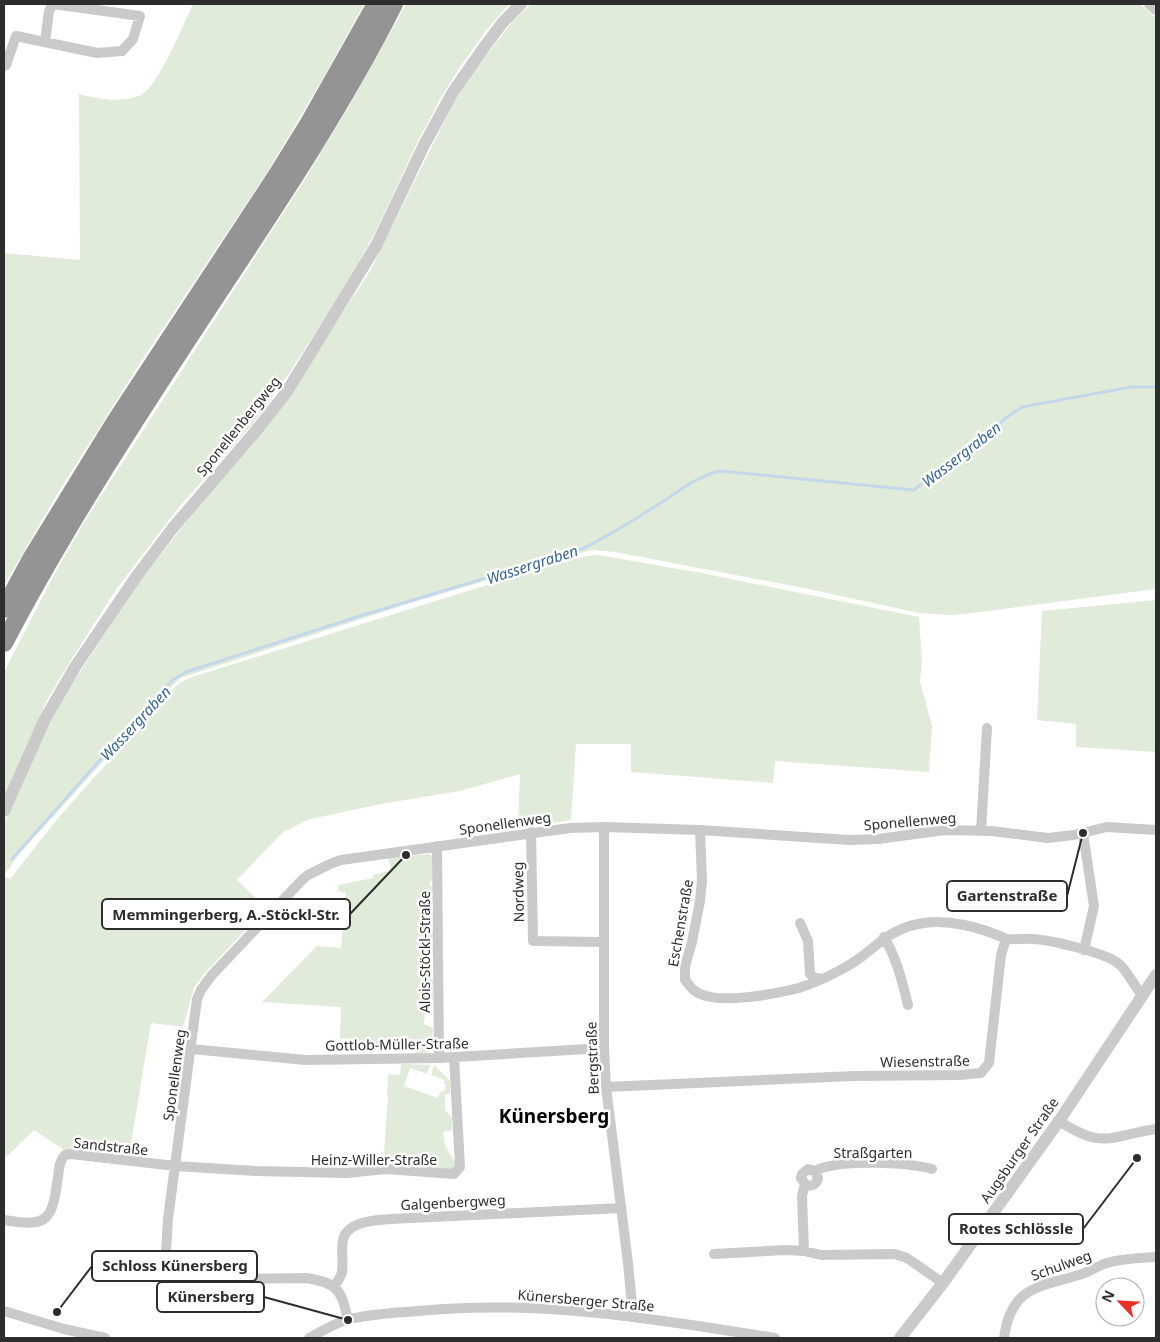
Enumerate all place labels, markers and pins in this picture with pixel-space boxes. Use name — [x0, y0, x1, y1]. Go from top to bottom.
callout: Gartenstraße — [947, 881, 1067, 911]
callout: Memmingerberg, A.-Stöckl-Str. — [102, 899, 350, 929]
callout: Rotes Schlössle — [949, 1214, 1083, 1244]
callout: Schloss Künersberg — [92, 1251, 257, 1281]
callout: Künersberg — [157, 1282, 264, 1312]

